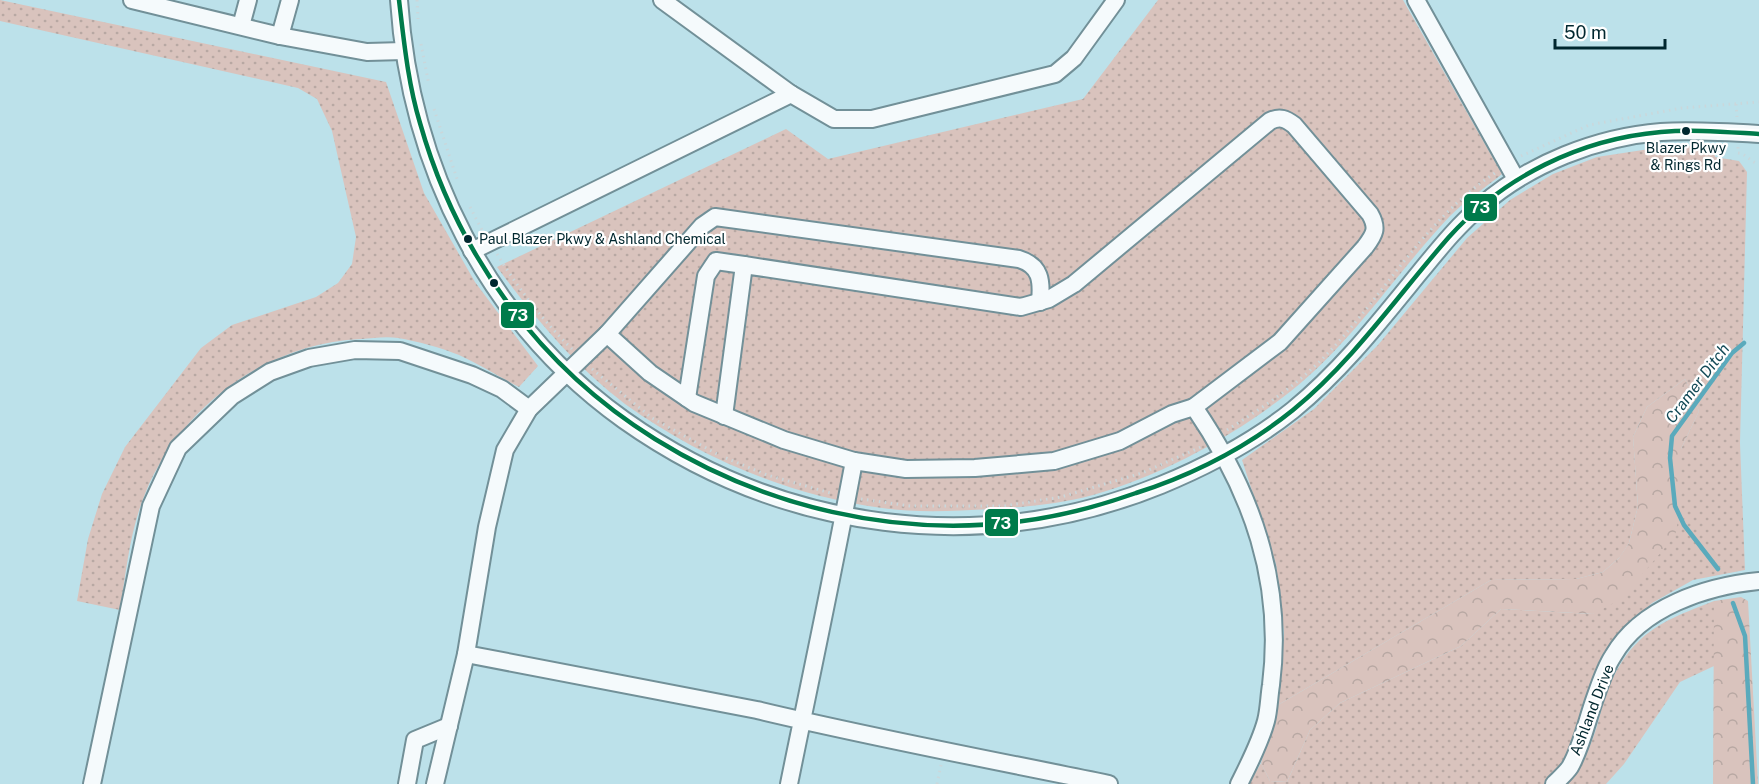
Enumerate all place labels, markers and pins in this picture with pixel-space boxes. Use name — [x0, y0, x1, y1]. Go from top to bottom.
marker: Blazer Pkwy & Rings Rd — [1680, 125, 1692, 137]
place label: Blazer Pkwy & Rings Rd — [1646, 140, 1727, 173]
place label: Paul Blazer Pkwy & Ashland Chemical — [479, 231, 726, 247]
marker: Paul Blazer Pkwy & Ashland Chemical — [462, 233, 474, 245]
unlabelled marker — [488, 277, 500, 289]

